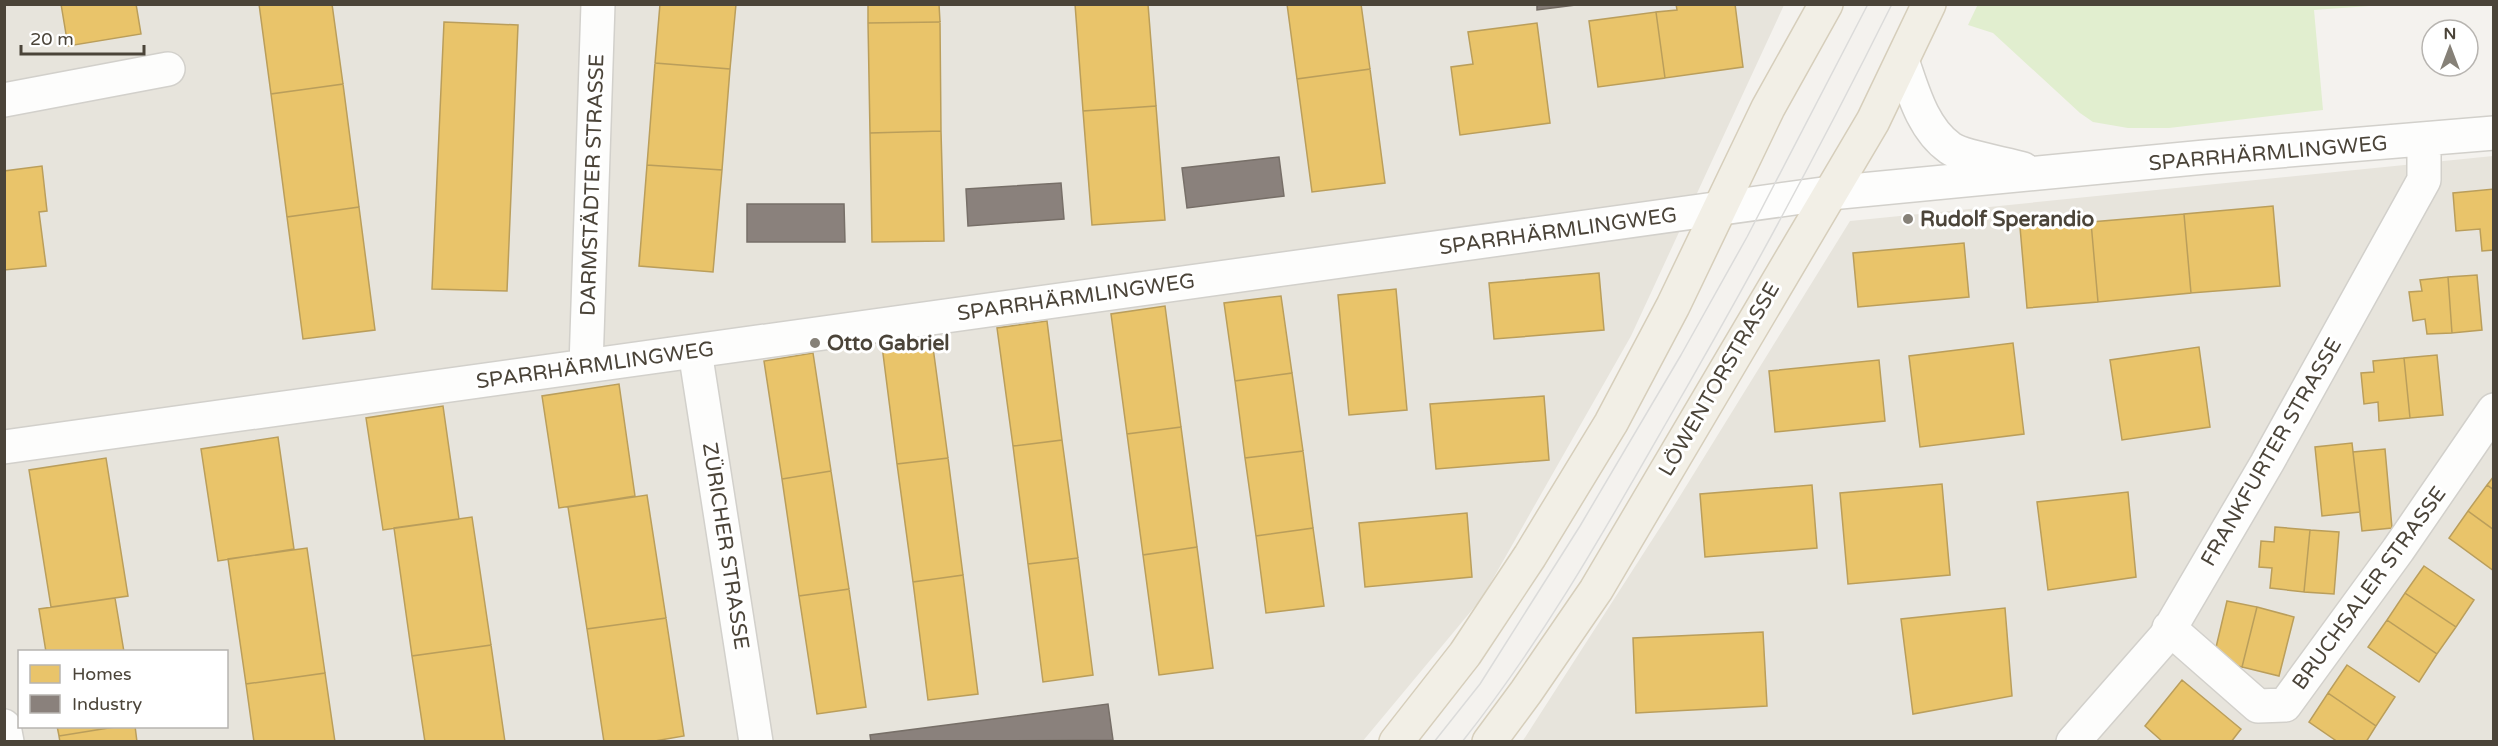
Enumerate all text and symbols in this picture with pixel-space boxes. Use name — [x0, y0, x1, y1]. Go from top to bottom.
scale bar — [21, 18, 144, 56]
north arrow — [2420, 18, 2480, 78]
text: N — [2444, 24, 2456, 44]
text: 20 m — [30, 28, 74, 50]
street label: DARMSTÄDTER STRASSE — [575, 54, 610, 317]
street label: SPARRHÄRMLINGWEG — [2148, 131, 2389, 176]
street label: SPARRHÄRMLINGWEG — [1438, 202, 1678, 261]
place label: Rudolf Sperandio — [1920, 207, 2094, 232]
marker: Rudolf Sperandio — [1901, 212, 1915, 226]
street label: SPARRHÄRMLINGWEG — [956, 268, 1196, 327]
street label: LÖWENTORSTRASSE — [1654, 278, 1785, 481]
place label: Otto Gabriel — [827, 331, 950, 356]
street label: FRANKFURTER STRASSE — [2196, 334, 2347, 571]
street label: SPARRHÄRMLINGWEG — [475, 336, 715, 395]
marker: Otto Gabriel — [808, 336, 822, 350]
street label: ZÜRICHER STRASSE — [697, 441, 754, 651]
street label: BRUCHSALER STRASSE — [2287, 482, 2452, 695]
legend — [18, 650, 228, 728]
text: Homes — [72, 663, 132, 685]
text: Industry — [72, 693, 143, 715]

